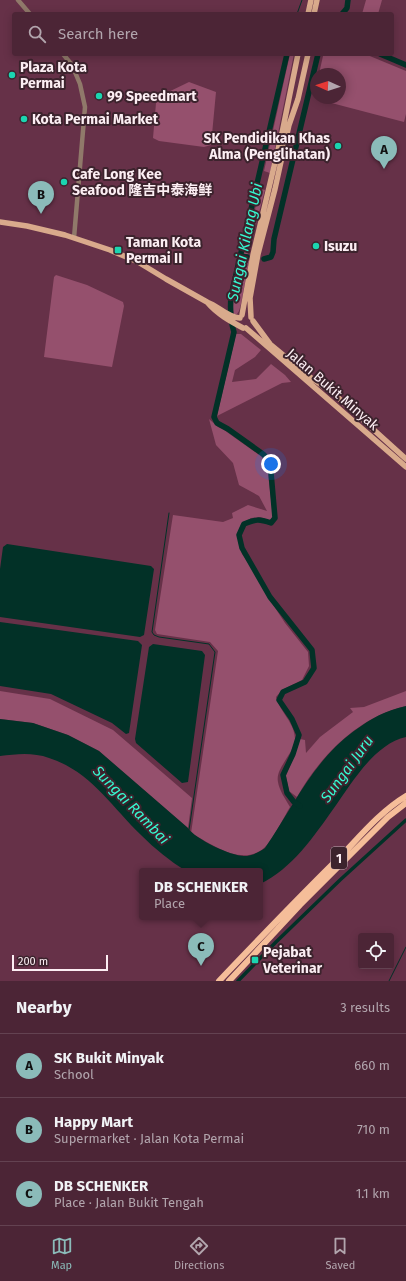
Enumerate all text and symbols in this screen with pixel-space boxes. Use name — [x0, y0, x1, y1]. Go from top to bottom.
search box — [12, 12, 394, 56]
icon: search — [26, 23, 48, 45]
text: Search here — [58, 25, 138, 43]
place label: Plaza Kota Permai — [20, 59, 87, 92]
north arrow — [310, 68, 346, 104]
marker: Plaza Kota Permai — [7, 70, 17, 80]
place label: 99 Speedmart — [107, 88, 197, 105]
marker: 99 Speedmart — [94, 91, 104, 101]
place label: Kota Permai Market — [32, 111, 159, 128]
marker: Kota Permai Market — [19, 114, 29, 124]
place label: SK Pendidikan Khas Alma (Penglihatan) — [204, 130, 330, 163]
pin: A — [371, 136, 397, 169]
marker: SK Pendidikan Khas Alma (Penglihatan) — [333, 141, 343, 151]
place label: Cafe Long Kee Seafood 隆吉中泰海鲜 — [72, 166, 212, 199]
marker: Cafe Long Kee Seafood 隆吉中泰海鲜 — [59, 177, 69, 187]
pin: B — [28, 181, 54, 214]
water label: Sungai Kilang Ubi — [223, 181, 266, 304]
place label: Taman Kota Permai II — [126, 234, 201, 267]
place label: Isuzu — [324, 238, 357, 255]
marker: Isuzu — [311, 241, 321, 251]
marker: Taman Kota Permai II — [113, 245, 123, 255]
street label: Jalan Bukit Minyak — [283, 345, 383, 434]
your location — [261, 454, 281, 474]
water label: Sungai Juru — [316, 732, 377, 807]
water label: Sungai Rambai — [88, 761, 173, 848]
road number: 1 — [331, 847, 347, 869]
popup — [139, 868, 263, 920]
text: DB SCHENKER — [154, 878, 248, 896]
text: Place — [154, 896, 185, 911]
pin: C — [188, 933, 214, 966]
map controls — [358, 933, 394, 969]
button: locate — [358, 933, 394, 969]
place label: Pejabat Veterinar — [262, 944, 323, 977]
scale bar — [12, 953, 108, 972]
text: 200 m — [18, 955, 48, 968]
marker: Pejabat Veterinar — [250, 955, 260, 965]
text: Nearby — [16, 997, 71, 1018]
text: 3 results — [340, 1000, 390, 1015]
text: SK Bukit Minyak — [54, 1049, 164, 1067]
text: A — [25, 1058, 33, 1073]
text: 660 m — [354, 1058, 390, 1073]
text: School — [54, 1067, 94, 1082]
text: Happy Mart — [54, 1113, 133, 1131]
text: B — [25, 1122, 33, 1137]
text: 710 m — [357, 1122, 390, 1137]
text: Supermarket · Jalan Kota Permai — [54, 1131, 244, 1146]
text: DB SCHENKER — [54, 1177, 148, 1195]
text: C — [25, 1186, 33, 1201]
text: 1.1 km — [356, 1186, 390, 1201]
text: Place · Jalan Bukit Tengah — [54, 1195, 204, 1210]
tab: Map — [51, 1235, 73, 1272]
tab: Directions — [174, 1235, 224, 1272]
tab: Saved — [326, 1235, 355, 1272]

